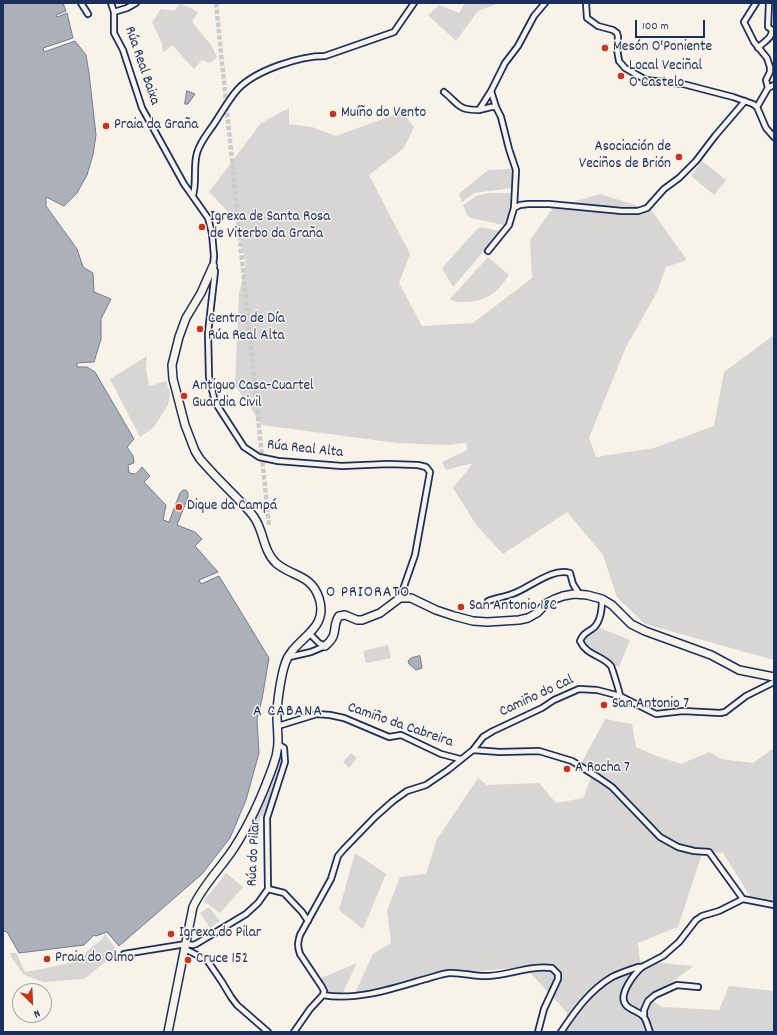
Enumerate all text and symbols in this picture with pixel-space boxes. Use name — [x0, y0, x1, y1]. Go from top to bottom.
scale bar — [637, 12, 707, 38]
text: 100 m — [642, 18, 669, 35]
street label: Rúa Real Baixa — [119, 24, 163, 108]
place label: Mesón O'Poniente — [613, 39, 712, 57]
marker: Mesón O'Poniente — [600, 43, 610, 53]
place label: Local Veciñal O Castelo — [629, 58, 702, 93]
marker: Local Veciñal O Castelo — [616, 71, 626, 81]
place label: Muíño do Vento — [341, 105, 426, 123]
marker: Muíño do Vento — [328, 109, 338, 119]
place label: Praia da Graña — [114, 117, 198, 135]
marker: Praia da Graña — [101, 121, 111, 131]
place label: Asociación de Veciños de Brión — [579, 139, 671, 174]
marker: Asociación de Veciños de Brión — [674, 152, 684, 162]
place label: Igrexa de Santa Rosa de Viterbo da Graña — [210, 209, 330, 244]
marker: Igrexa de Santa Rosa de Viterbo da Graña — [197, 222, 207, 232]
place label: Centro de Día Rúa Real Alta — [208, 311, 285, 346]
marker: Centro de Día Rúa Real Alta — [195, 324, 205, 334]
place label: Antiguo Casa-Cuartel Guardia Civil — [192, 378, 314, 413]
marker: Antiguo Casa-Cuartel Guardia Civil — [179, 391, 189, 401]
street label: Rúa Real Alta — [266, 437, 344, 463]
place label: Dique da Campá — [187, 498, 277, 516]
marker: Dique da Campá — [174, 502, 184, 512]
district label: O PRIORATO — [326, 584, 410, 604]
place label: San Antonio 18C — [469, 598, 557, 616]
marker: San Antonio 18C — [456, 602, 466, 612]
street label: Camiño do Cal — [497, 672, 577, 722]
place label: San Antonio 7 — [612, 696, 689, 714]
street label: Camiño da Cabreira — [345, 700, 455, 752]
marker: San Antonio 7 — [599, 700, 609, 710]
district label: A CABANA — [253, 703, 323, 723]
place label: A Rocha 7 — [575, 760, 630, 778]
marker: A Rocha 7 — [562, 764, 572, 774]
street label: Rúa do Pilar — [244, 819, 266, 887]
place label: Igrexa do Pilar — [179, 925, 261, 943]
marker: Igrexa do Pilar — [166, 929, 176, 939]
place label: Praia do Olmo — [55, 950, 134, 968]
place label: Cruce 152 — [196, 951, 248, 969]
marker: Praia do Olmo — [42, 954, 52, 964]
marker: Cruce 152 — [183, 955, 193, 965]
north arrow — [12, 983, 52, 1023]
text: N — [31, 1005, 42, 1021]

